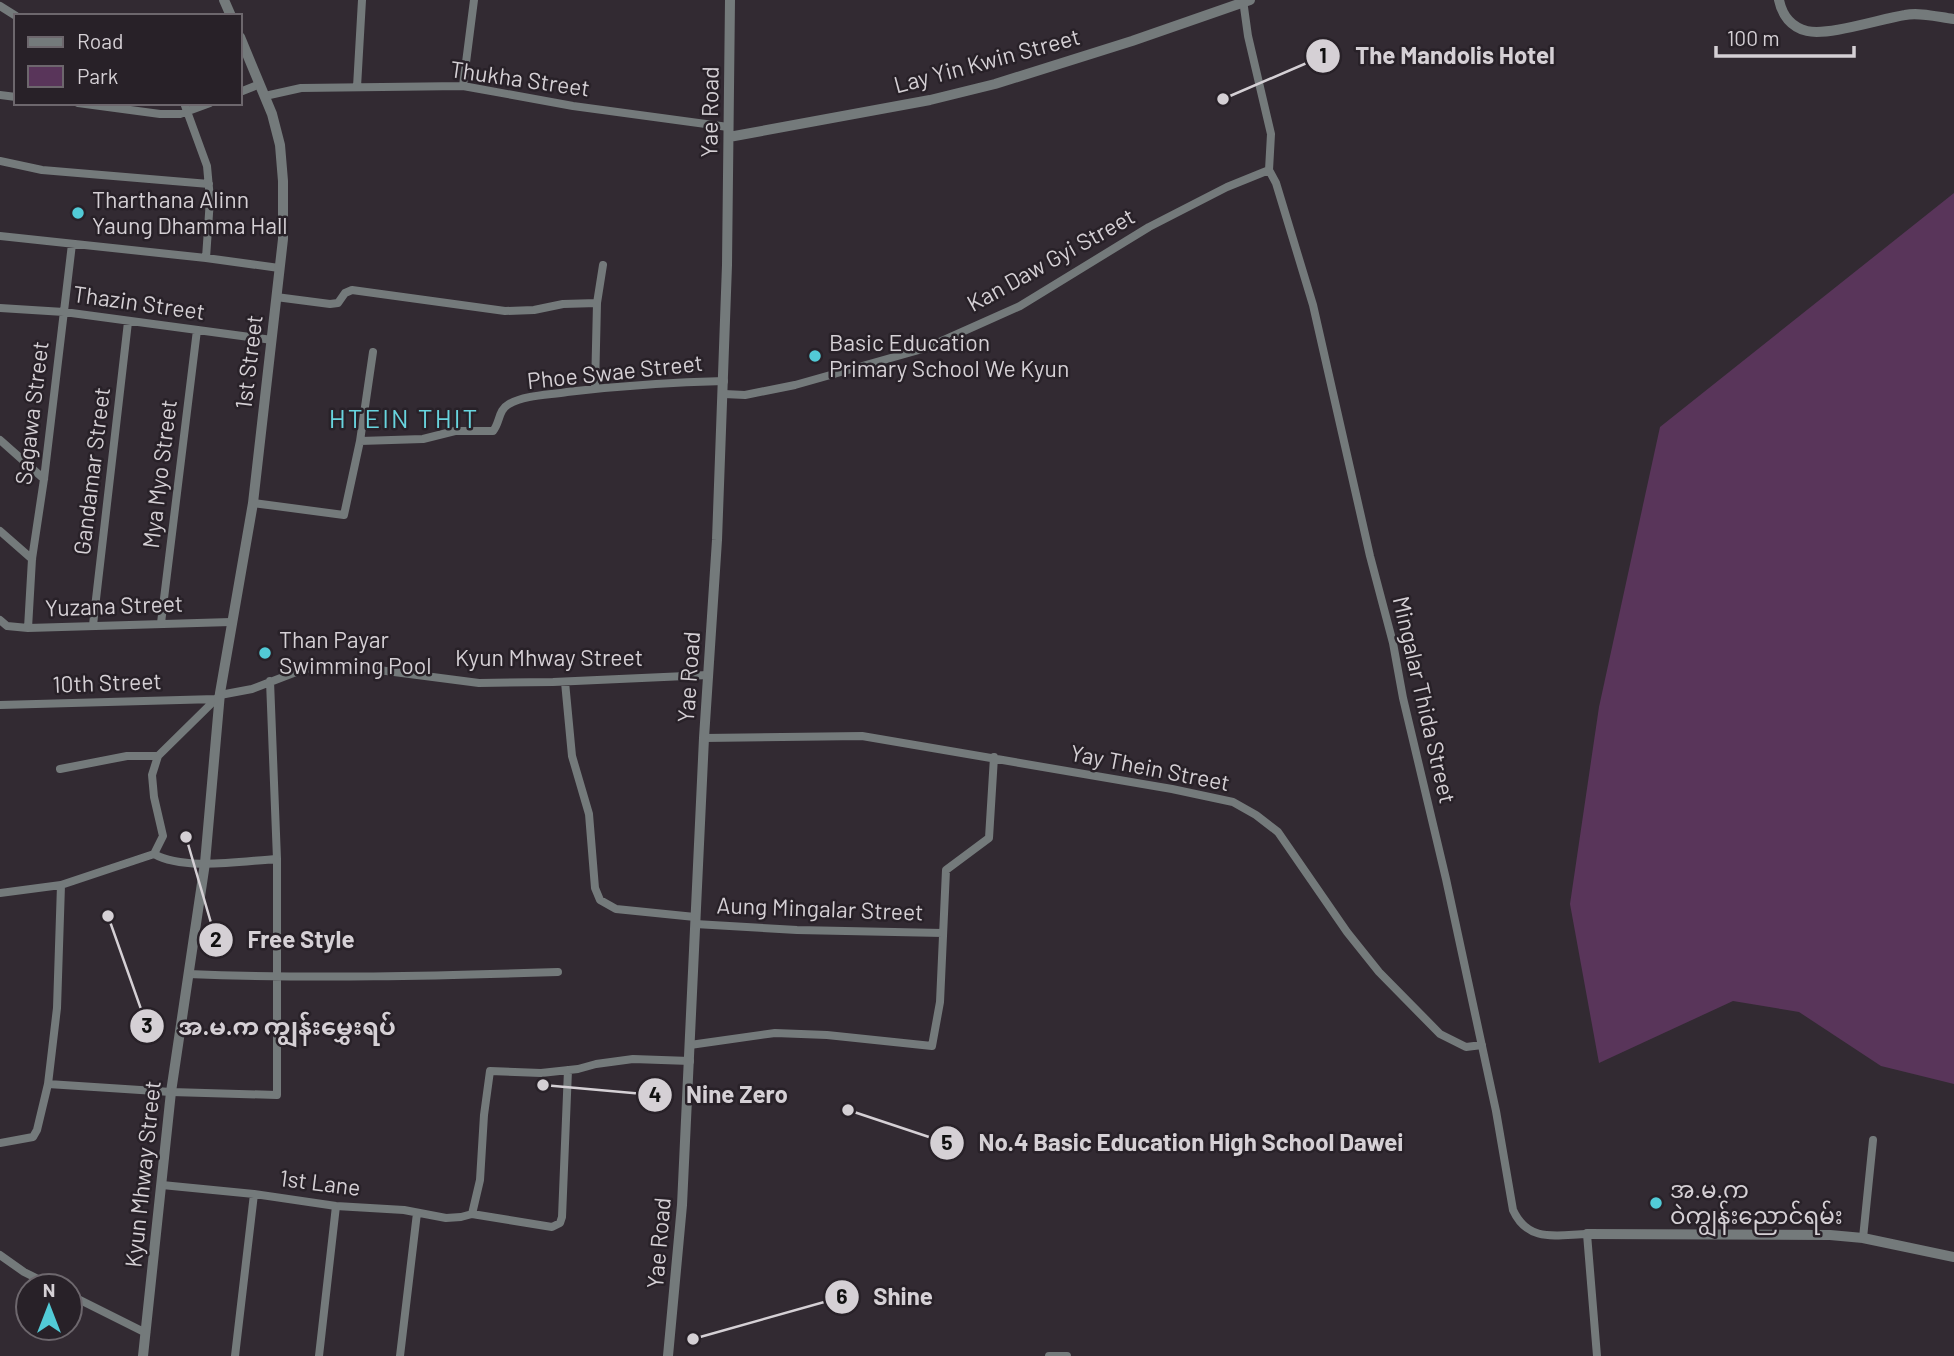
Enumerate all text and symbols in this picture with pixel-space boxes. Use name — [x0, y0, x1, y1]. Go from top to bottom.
legend — [14, 14, 242, 105]
scale bar — [1716, 14, 1854, 58]
street label: Lay Yin Kwin Street — [891, 22, 1083, 98]
text: 100 m — [1727, 25, 1780, 50]
text: Road — [77, 28, 123, 53]
callout: The Mandolis Hotel — [1306, 33, 1569, 78]
text: The Mandolis Hotel — [1355, 40, 1555, 69]
text: 1 — [1319, 42, 1327, 67]
street label: Thukha Street — [448, 54, 592, 102]
text: Park — [77, 63, 118, 88]
street label: Yae Road — [694, 66, 724, 158]
place label: Tharthana Alinn Yaung Dhamma Hall — [92, 185, 288, 239]
street label: Kan Daw Gyi Street — [962, 201, 1139, 317]
marker: Tharthana Alinn Yaung Dhamma Hall — [70, 205, 86, 221]
street label: Thazin Street — [71, 279, 207, 325]
street label: 1st Street — [228, 313, 268, 411]
place label: Basic Education Primary School We Kyun — [829, 328, 1069, 382]
street label: Sagawa Street — [8, 339, 54, 486]
street label: Phoe Swae Street — [526, 348, 704, 394]
marker: Basic Education Primary School We Kyun — [807, 348, 823, 364]
street label: Gandamar Street — [67, 385, 115, 556]
street label: Mya Myo Street — [136, 398, 182, 550]
district label: HTEIN THIT — [329, 402, 479, 433]
street label: Yuzana Street — [44, 589, 184, 621]
street label: Mingalar Thida Street — [1388, 593, 1462, 806]
place label: Than Payar Swimming Pool — [279, 625, 432, 679]
street label: Yae Road — [671, 630, 705, 724]
street label: Kyun Mhway Street — [455, 643, 643, 671]
marker: Than Payar Swimming Pool — [257, 645, 273, 661]
street label: 10th Street — [52, 666, 162, 698]
street label: Yay Thein Street — [1068, 738, 1232, 796]
street label: Aung Mingalar Street — [716, 890, 924, 926]
callout: Free Style — [198, 917, 369, 962]
text: Free Style — [247, 924, 355, 953]
text: 2 — [210, 926, 222, 951]
callout: အ.မ.က ကျွန်းမွှေးရပ် — [129, 1004, 409, 1049]
text: အ.မ.က ကျွန်းမွှေးရပ် — [178, 1011, 396, 1048]
text: 3 — [141, 1012, 153, 1037]
callout: Nine Zero — [637, 1072, 802, 1117]
street label: Kyun Mhway Street — [118, 1079, 166, 1269]
text: Nine Zero — [686, 1079, 788, 1108]
text: 4 — [649, 1081, 661, 1106]
callout: No.4 Basic Education High School Dawei — [930, 1120, 1418, 1165]
text: No.4 Basic Education High School Dawei — [979, 1127, 1404, 1156]
text: 5 — [941, 1129, 953, 1154]
street label: 1st Lane — [278, 1163, 362, 1201]
place label: အ.မ.က ဝဲကျွန်းညောင်ရမ်း — [1670, 1175, 1843, 1237]
marker: အ.မ.က ဝဲကျွန်းညောင်ရမ်း — [1648, 1195, 1664, 1211]
street label: Yae Road — [640, 1196, 676, 1290]
north arrow — [14, 1272, 84, 1342]
callout: Shine — [824, 1274, 947, 1319]
text: N — [43, 1278, 55, 1301]
text: Shine — [873, 1281, 933, 1310]
text: 6 — [836, 1283, 848, 1308]

